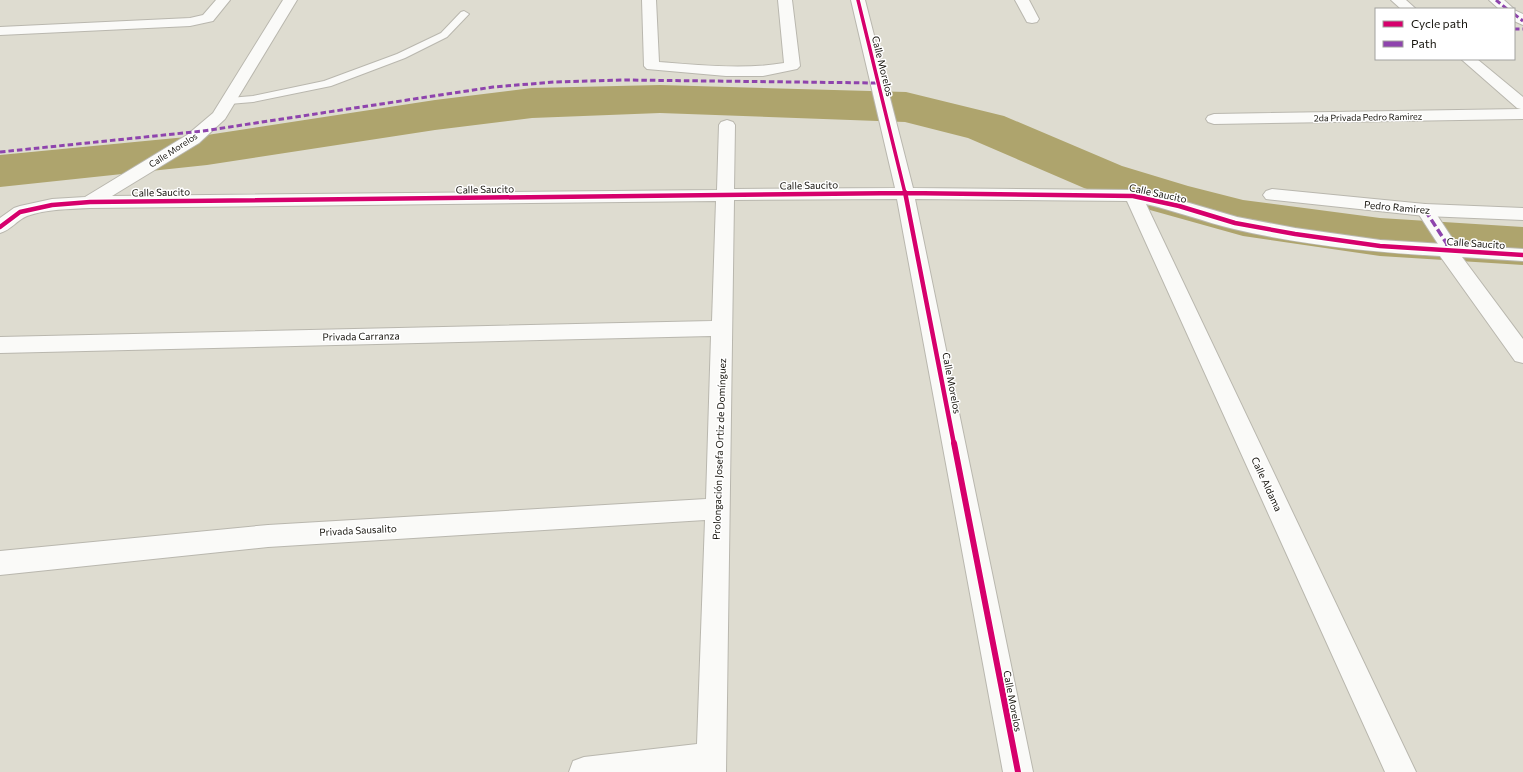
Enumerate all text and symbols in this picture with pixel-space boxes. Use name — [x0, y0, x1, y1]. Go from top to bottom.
legend — [1375, 8, 1515, 60]
text: Cycle path — [1411, 16, 1468, 30]
street label: Calle Morelos — [870, 34, 896, 98]
text: Path — [1411, 36, 1437, 50]
street label: 2da Privada Pedro Ramirez — [1314, 111, 1423, 123]
street label: Calle Morelos — [147, 130, 199, 170]
street label: Calle Saucito — [780, 178, 838, 192]
street label: Calle Saucito — [1128, 181, 1188, 205]
street label: Calle Saucito — [456, 182, 514, 196]
street label: Calle Saucito — [132, 185, 190, 199]
street label: Pedro Ramirez — [1364, 198, 1430, 216]
street label: Calle Saucito — [1446, 235, 1506, 251]
street label: Privada Carranza — [322, 329, 400, 343]
street label: Calle Morelos — [940, 351, 964, 415]
street label: Prolongación Josefa Ortiz de Domínguez — [710, 358, 728, 540]
street label: Calle Aldama — [1249, 455, 1285, 513]
street label: Privada Sausalito — [319, 522, 397, 538]
street label: Calle Morelos — [1001, 669, 1025, 733]

